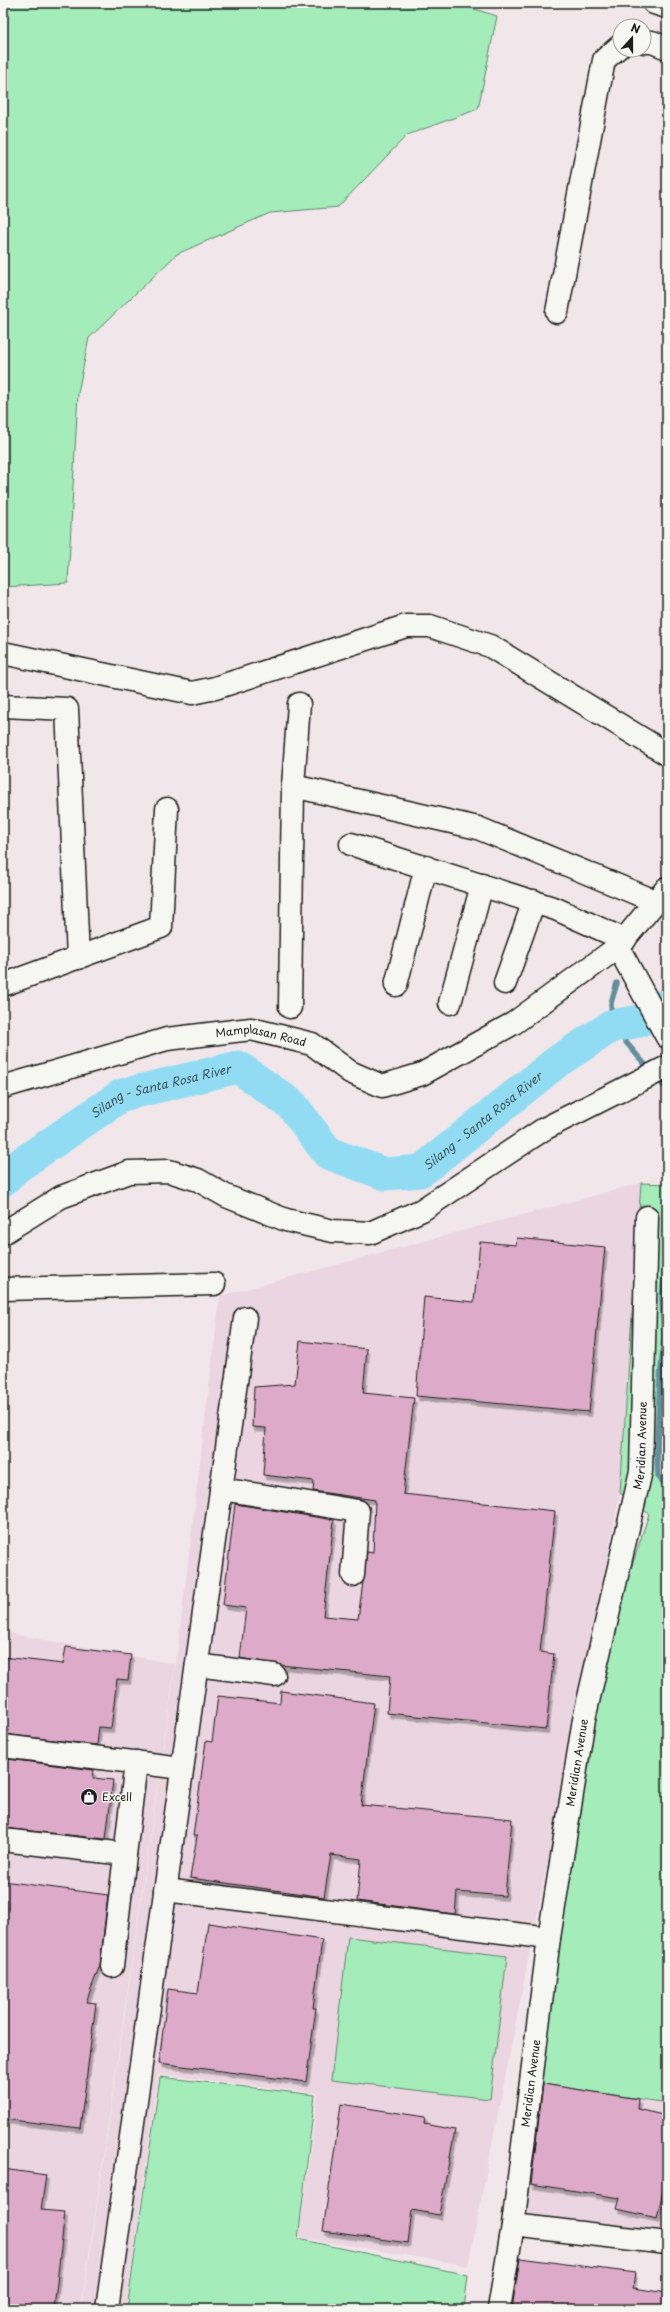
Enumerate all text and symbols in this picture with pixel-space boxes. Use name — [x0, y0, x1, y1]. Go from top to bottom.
north arrow — [612, 18, 652, 58]
text: N — [629, 19, 643, 38]
street label: Mamplasan Road — [215, 1020, 308, 1050]
water label: Silang - Santa Rosa River — [86, 1059, 234, 1122]
water label: Silang - Santa Rosa River — [419, 1066, 547, 1174]
street label: Meridian Avenue — [628, 1401, 651, 1491]
street label: Meridian Avenue — [561, 1718, 592, 1808]
shop icon: Excell — [79, 1787, 99, 1807]
place label: Excell — [102, 1788, 132, 1805]
street label: Meridian Avenue — [516, 2038, 544, 2128]

